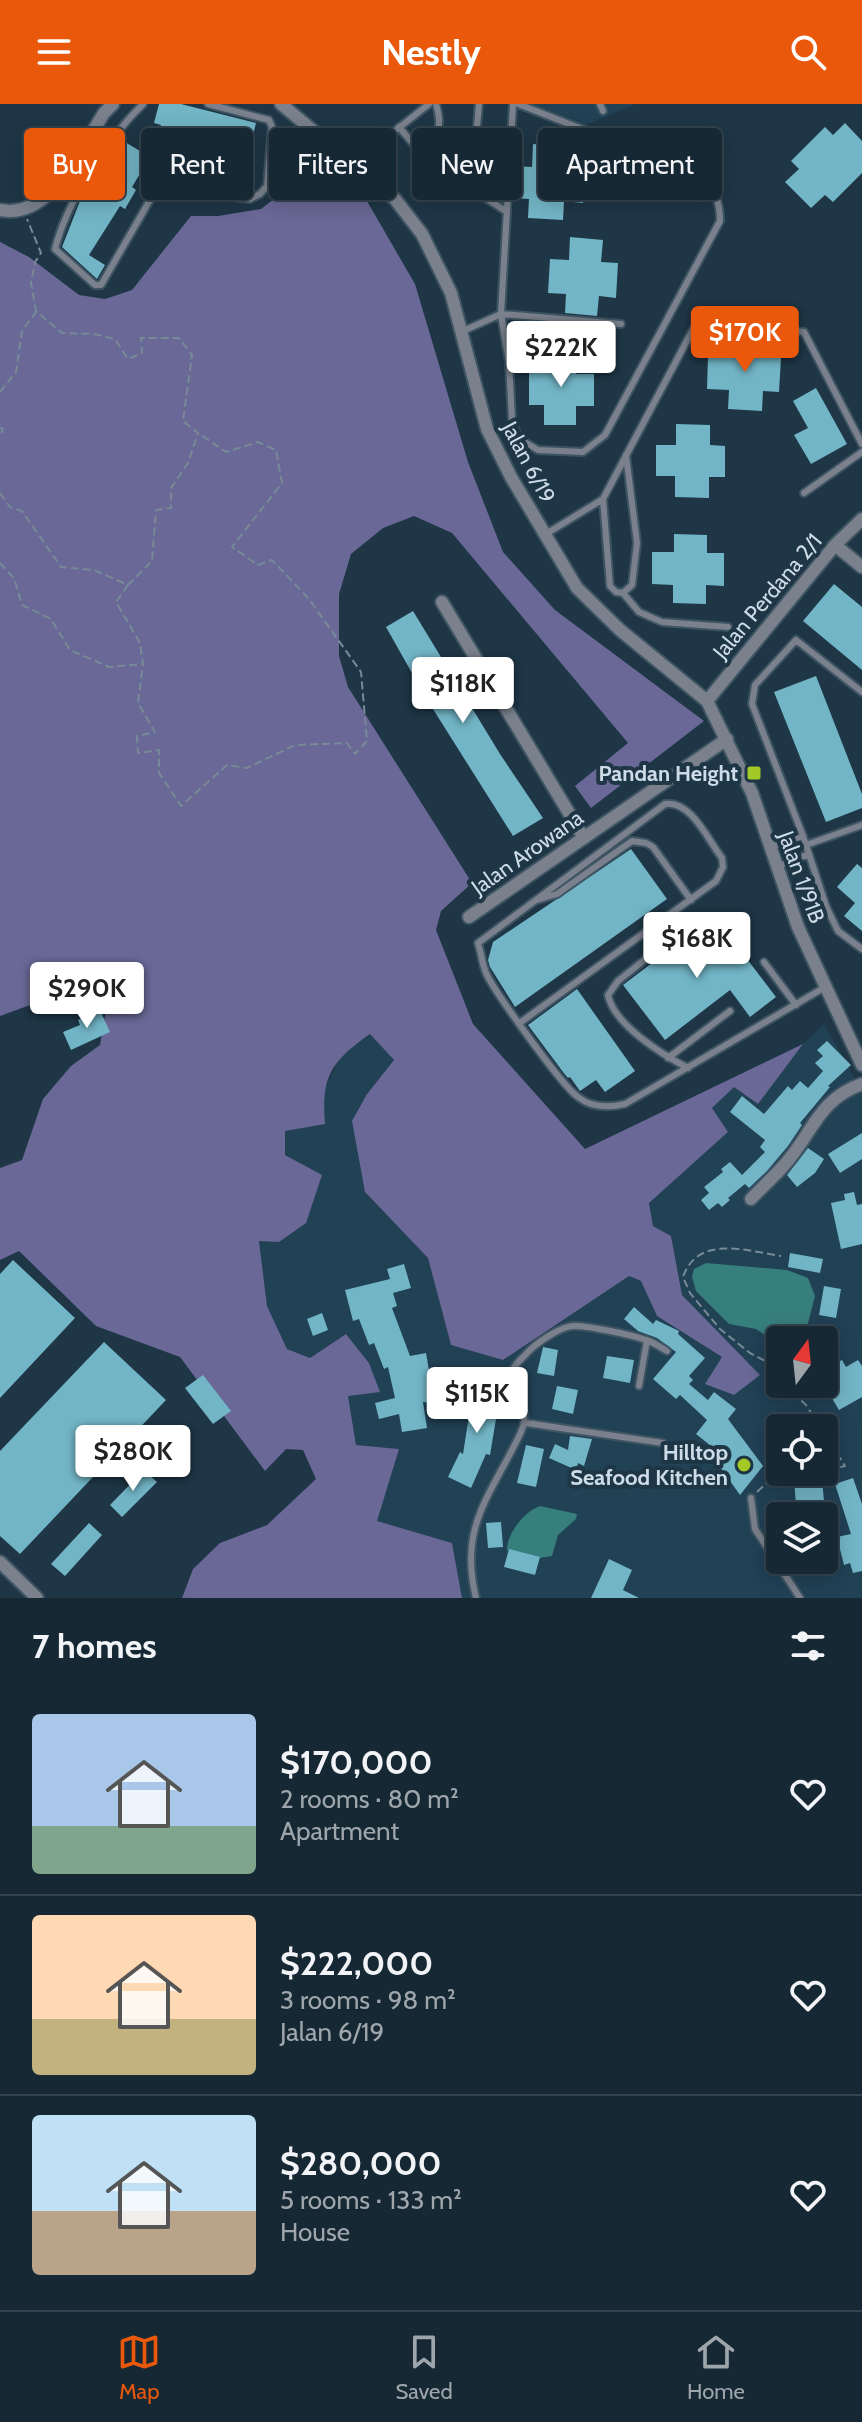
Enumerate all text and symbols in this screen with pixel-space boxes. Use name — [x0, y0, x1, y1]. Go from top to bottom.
icon: menu — [32, 30, 76, 74]
text: Nestly — [381, 30, 481, 74]
icon: search — [786, 30, 830, 74]
chip: Buy — [24, 128, 125, 200]
chip: Rent — [141, 128, 253, 200]
chip: Filters — [269, 128, 396, 200]
chip: New — [412, 128, 522, 200]
chip: Apartment — [538, 128, 722, 200]
pin: $170K — [689, 306, 801, 374]
text: $170K — [709, 316, 781, 348]
pin: $222K — [505, 321, 617, 389]
text: $222K — [525, 331, 597, 363]
street label: Jalan 6/19 — [495, 416, 561, 508]
street label: Jalan Perdana 2/1 — [706, 528, 828, 665]
pin: $118K — [407, 657, 519, 725]
text: $118K — [430, 667, 496, 699]
place label: Pandan Height — [599, 760, 738, 787]
marker: Pandan Height — [745, 764, 763, 782]
street label: Jalan Arowana — [465, 804, 589, 901]
street label: Jalan 1/91B — [772, 826, 831, 927]
pin: $168K — [641, 912, 753, 980]
text: $168K — [661, 922, 733, 954]
pin: $290K — [31, 962, 143, 1030]
text: $290K — [48, 972, 126, 1004]
north arrow — [766, 1326, 838, 1398]
map controls — [766, 1326, 838, 1574]
pin: $115K — [421, 1367, 533, 1435]
text: $115K — [445, 1377, 509, 1409]
button: locate — [766, 1414, 838, 1486]
pin: $280K — [77, 1425, 189, 1493]
text: $280K — [93, 1435, 173, 1467]
place label: Hilltop Seafood Kitchen — [570, 1439, 728, 1491]
marker: Hilltop Seafood Kitchen — [735, 1456, 753, 1474]
button: layers — [766, 1502, 838, 1574]
icon: filters — [786, 1624, 830, 1668]
text: 7 homes — [32, 1625, 157, 1667]
text: $170,000 — [280, 1741, 433, 1783]
icon: home — [96, 1746, 192, 1842]
icon: heart — [786, 1772, 830, 1816]
text: 2 rooms · 80 m² — [280, 1783, 459, 1815]
text: Apartment — [280, 1815, 399, 1847]
text: $222,000 — [280, 1942, 433, 1984]
icon: home — [96, 1947, 192, 2043]
icon: heart — [786, 1973, 830, 2017]
text: 3 rooms · 98 m² — [280, 1984, 456, 2016]
text: Jalan 6/19 — [280, 2016, 384, 2048]
text: $280,000 — [280, 2142, 441, 2184]
icon: home — [96, 2147, 192, 2243]
icon: heart — [786, 2173, 830, 2217]
text: 5 rooms · 133 m² — [280, 2184, 462, 2216]
text: House — [280, 2216, 350, 2248]
tab: Map — [117, 2330, 161, 2405]
tab: Saved — [395, 2330, 453, 2405]
tab: Home — [687, 2330, 745, 2405]

